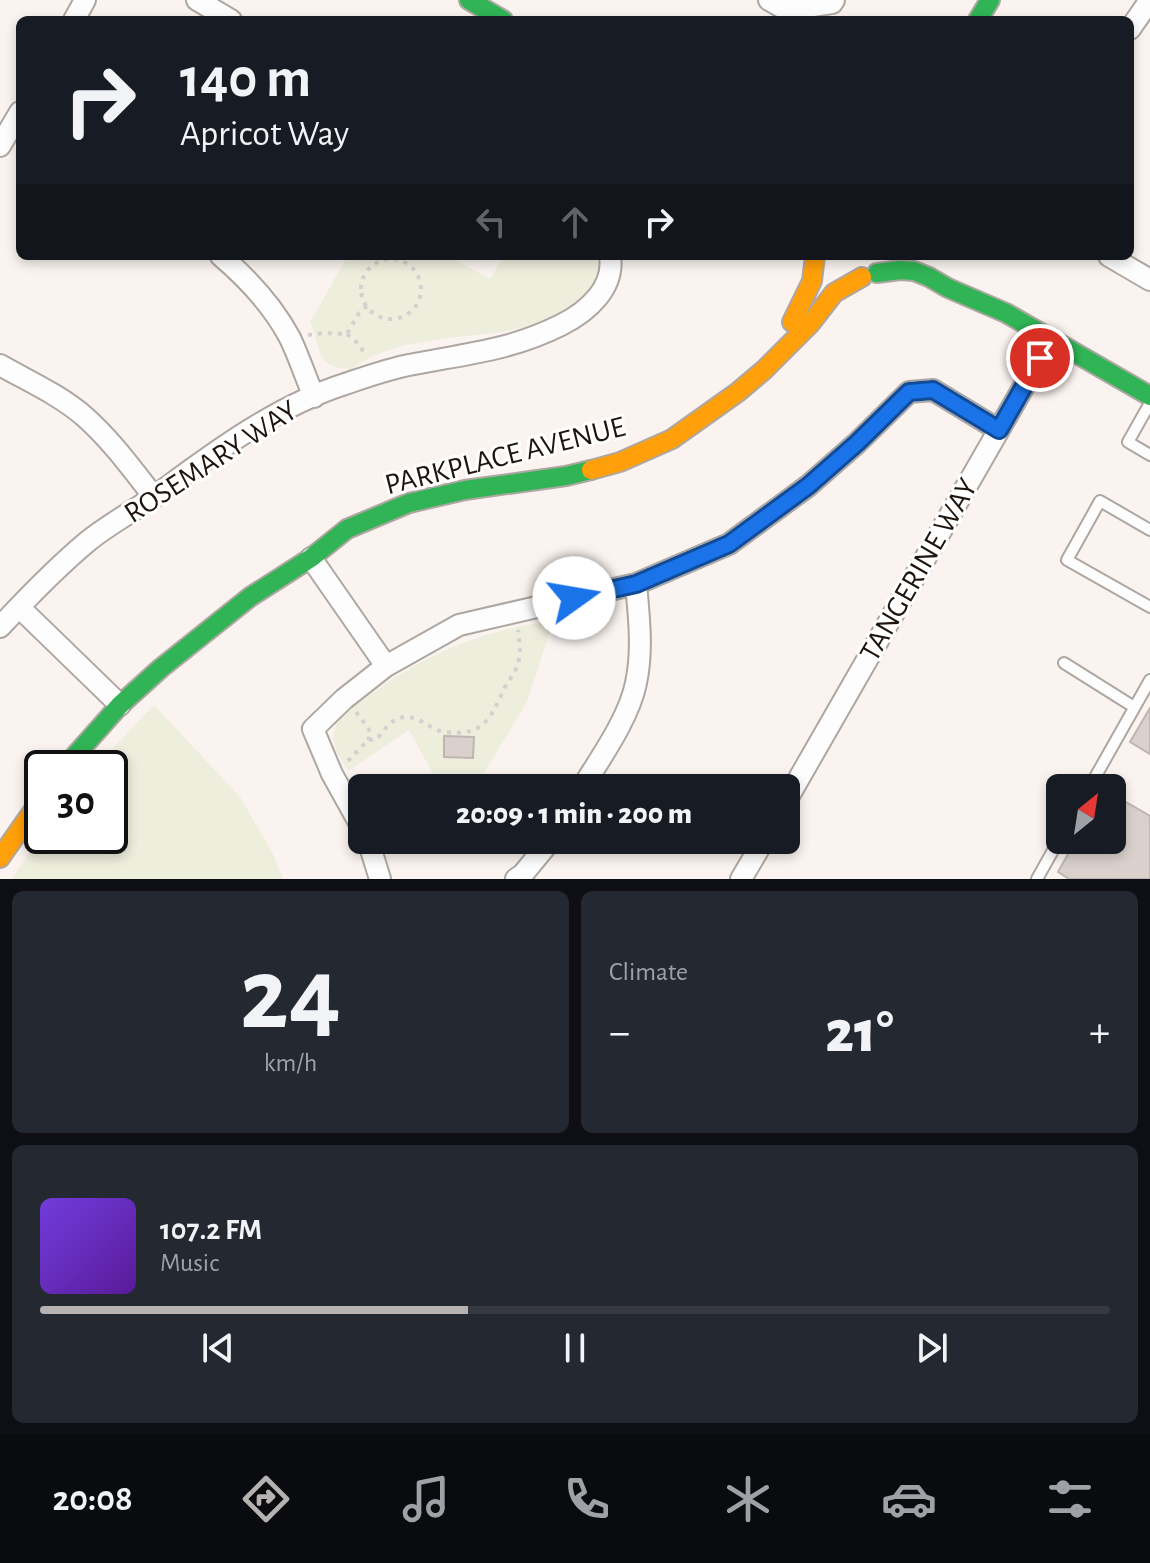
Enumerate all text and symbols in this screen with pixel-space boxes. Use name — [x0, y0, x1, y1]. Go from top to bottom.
icon: right — [48, 48, 152, 152]
text: 140 m — [180, 51, 311, 107]
text: Apricot Way — [180, 116, 349, 152]
icon: left — [469, 200, 513, 244]
icon: ahead — [553, 200, 597, 244]
icon: right — [637, 200, 681, 244]
pin — [1006, 324, 1074, 392]
icon: arrive — [1018, 336, 1062, 380]
street label: ROSEMARY WAY — [119, 395, 303, 529]
street label: PARKPLACE AVENUE — [382, 412, 628, 500]
street label: TANGERINE WAY — [855, 473, 983, 666]
position arrow — [532, 556, 616, 640]
speed limit sign: 30 — [24, 750, 128, 854]
north arrow — [1046, 774, 1126, 854]
map controls — [1046, 774, 1126, 854]
text: 20:09 · 1 min · 200 m — [456, 799, 692, 829]
text: 24 — [240, 944, 341, 1048]
text: Climate — [609, 959, 688, 985]
text: 21° — [825, 1003, 894, 1063]
text: − — [609, 1011, 630, 1055]
text: + — [1089, 1011, 1110, 1055]
text: km/h — [264, 1050, 317, 1076]
text: 107.2 FM — [160, 1215, 262, 1245]
text: Music — [160, 1250, 219, 1276]
icon: previous — [196, 1326, 240, 1370]
icon: pause — [553, 1326, 597, 1370]
icon: next — [910, 1326, 954, 1370]
icon: directions — [238, 1471, 294, 1527]
icon: music — [398, 1471, 454, 1527]
icon: phone — [559, 1471, 615, 1527]
icon: climate — [720, 1471, 776, 1527]
icon: car — [881, 1471, 937, 1527]
icon: filters — [1042, 1471, 1098, 1527]
text: 20:08 — [52, 1481, 133, 1517]

